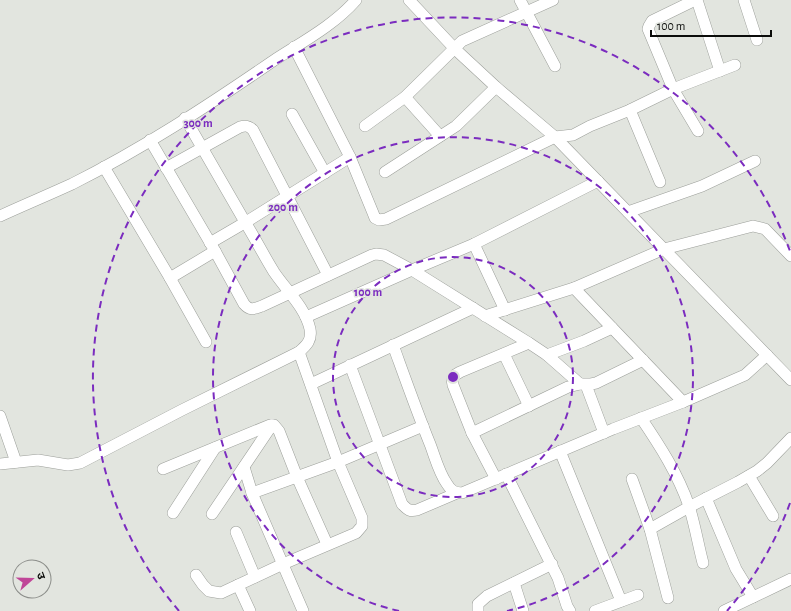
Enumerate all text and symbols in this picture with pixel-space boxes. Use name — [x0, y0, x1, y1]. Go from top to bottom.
scale bar — [651, 12, 771, 38]
text: 100 m — [657, 20, 685, 32]
text: 300 m — [183, 117, 213, 129]
text: 200 m — [268, 201, 298, 213]
text: 100 m — [354, 286, 382, 298]
centre of rings — [446, 370, 460, 384]
north arrow — [12, 559, 52, 599]
text: उ — [35, 571, 47, 581]

